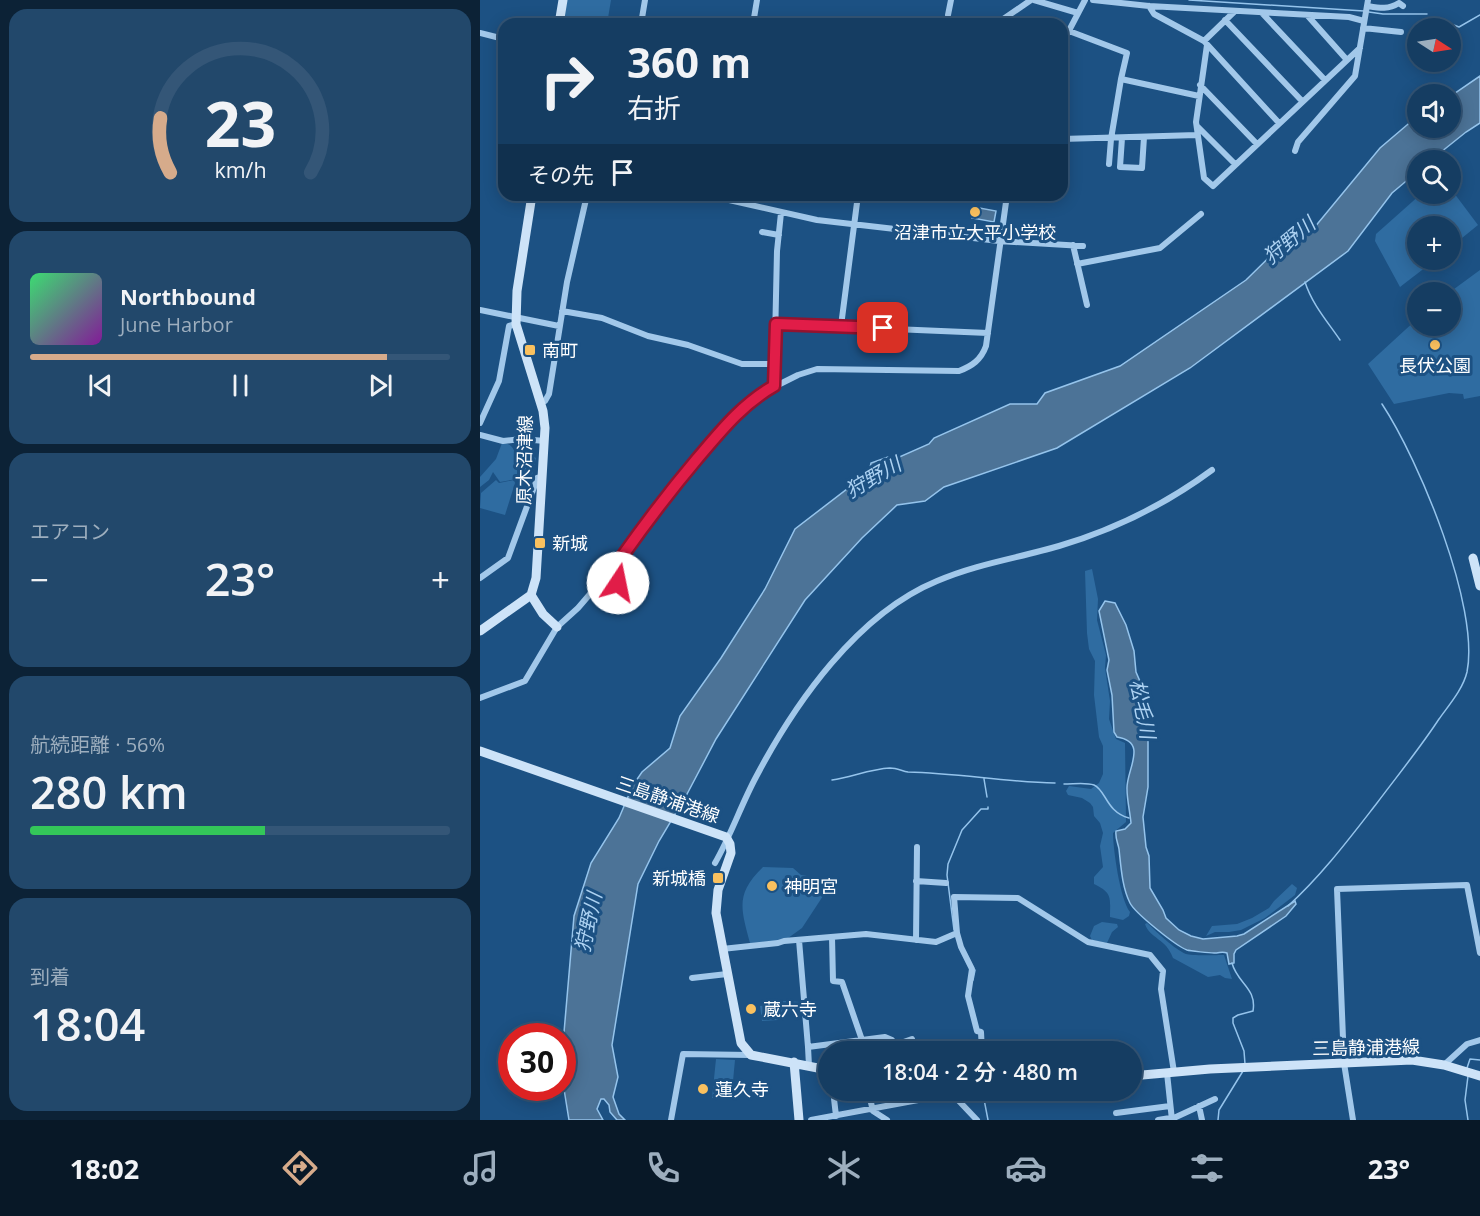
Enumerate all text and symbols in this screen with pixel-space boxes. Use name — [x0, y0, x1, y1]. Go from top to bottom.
north arrow — [1407, 18, 1461, 72]
map controls — [1407, 18, 1461, 336]
text: 360 m — [627, 33, 751, 90]
icon: right — [528, 42, 606, 120]
text: 23 — [204, 80, 276, 165]
button: sound — [1407, 84, 1461, 138]
text: 右折 — [627, 89, 681, 126]
button: search — [1407, 150, 1461, 204]
text: km/h — [214, 155, 266, 184]
icon: arrive — [606, 156, 639, 189]
text: その先 — [528, 159, 594, 189]
marker: 沼津市立大平小学校 — [968, 205, 982, 219]
water label: 狩野川 — [1257, 209, 1322, 270]
button: + — [1407, 216, 1461, 270]
place label: 沼津市立大平小学校 — [894, 220, 1056, 244]
text: Northbound — [120, 281, 256, 311]
button: − — [1407, 282, 1461, 336]
pin — [857, 302, 908, 353]
text: June Harbor — [120, 311, 233, 338]
icon: arrive — [866, 311, 899, 344]
place label: 南町 — [542, 338, 578, 362]
marker: 長伏公園 — [1428, 338, 1442, 352]
marker: 南町 — [523, 343, 537, 357]
place label: 長伏公園 — [1399, 353, 1471, 377]
icon: previous — [84, 369, 117, 402]
icon: pause — [224, 369, 257, 402]
icon: next — [364, 369, 397, 402]
street label: 原木沼津線 — [511, 415, 537, 505]
water label: 狩野川 — [840, 449, 907, 504]
text: エアコン — [30, 518, 110, 545]
place label: 新城 — [552, 531, 588, 555]
marker: 新城 — [533, 536, 547, 550]
text: 23° — [205, 548, 275, 609]
position arrow — [586, 551, 650, 615]
text: − — [30, 557, 49, 602]
text: + — [431, 557, 450, 602]
water label: 松毛川 — [1124, 677, 1162, 743]
text: 航続距離 · 56% — [30, 731, 165, 758]
text: 280 km — [30, 761, 188, 822]
street label: 三島静浦港線 — [613, 770, 723, 828]
place label: 新城橋 — [652, 866, 706, 890]
marker: 新城橋 — [711, 871, 725, 885]
place label: 神明宮 — [784, 874, 838, 898]
marker: 神明宮 — [765, 879, 779, 893]
water label: 狩野川 — [569, 888, 608, 954]
text: 到着 — [30, 963, 70, 990]
text: 18:04 — [30, 993, 145, 1054]
place label: 蔵六寺 — [763, 997, 817, 1021]
marker: 蔵六寺 — [744, 1002, 758, 1016]
speed limit sign: 30 — [498, 1023, 576, 1101]
street label: 三島静浦港線 — [1312, 1034, 1420, 1060]
text: 18:04 · 2 分 · 480 m — [882, 1056, 1078, 1086]
place label: 蓮久寺 — [715, 1077, 769, 1101]
marker: 蓮久寺 — [696, 1082, 710, 1096]
icon: directions — [279, 1147, 321, 1189]
icon: music — [460, 1147, 502, 1189]
icon: phone — [642, 1147, 684, 1189]
icon: climate — [823, 1147, 865, 1189]
icon: car — [1005, 1147, 1047, 1189]
icon: filters — [1186, 1147, 1228, 1189]
text: 18:02 — [70, 1150, 139, 1187]
text: 23° — [1368, 1150, 1410, 1187]

